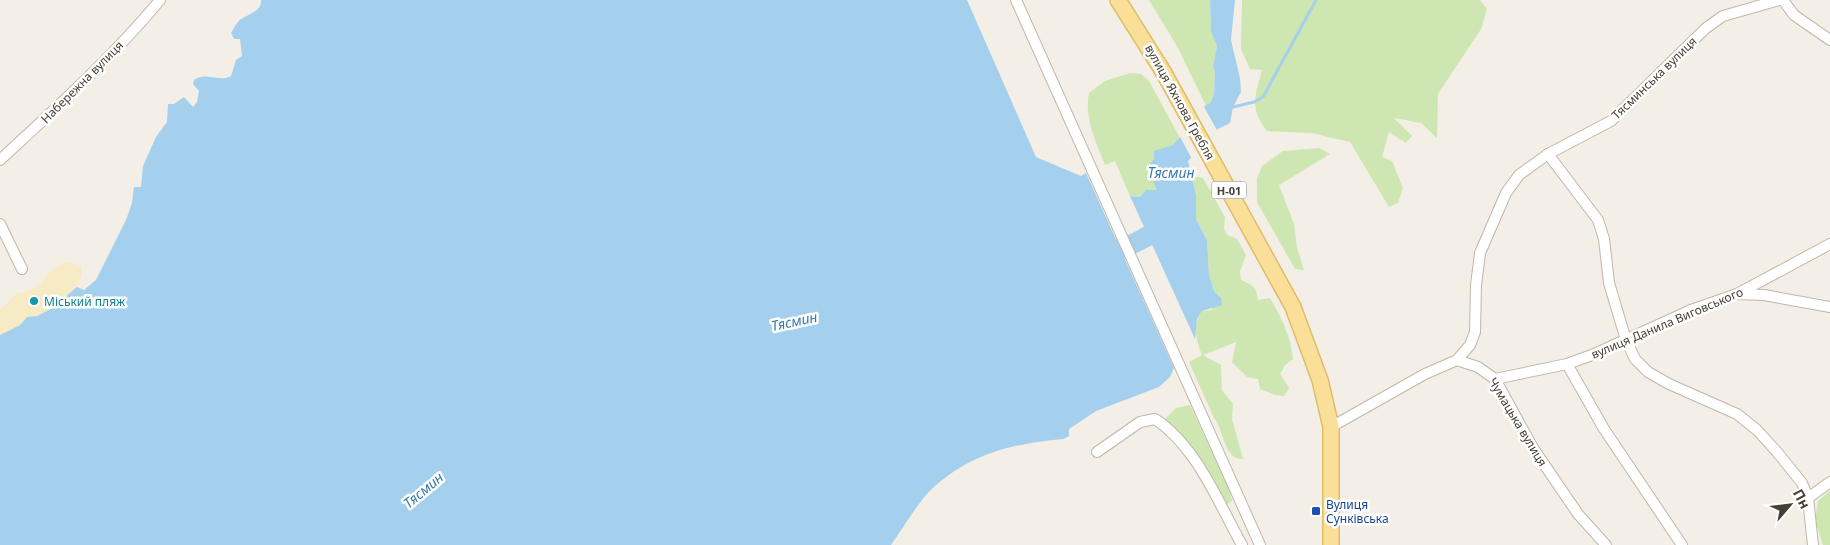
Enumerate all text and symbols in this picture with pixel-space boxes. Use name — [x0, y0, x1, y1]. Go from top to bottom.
street label: Тясминська вулиця — [1608, 33, 1700, 123]
street label: Набережна вулиця — [37, 37, 127, 127]
street label: вулиця Яхнова Гребля — [1141, 41, 1219, 163]
water label: Тясмин — [1148, 163, 1194, 182]
road number: Н-01 — [1212, 182, 1246, 198]
street label: вулиця Данила Виговського — [1588, 283, 1746, 363]
place label: Міський пляж — [44, 293, 126, 310]
marker: Міський пляж — [28, 295, 40, 307]
water label: Тясмин — [769, 307, 819, 335]
street label: Чумацька вулиця — [1485, 374, 1551, 470]
water label: Тясмин — [399, 468, 447, 512]
north arrow — [1765, 480, 1815, 530]
text: Пн — [1789, 485, 1815, 512]
place label: Вулиця Сунківська — [1326, 496, 1389, 527]
marker: Вулиця Сунківська — [1310, 505, 1322, 517]

